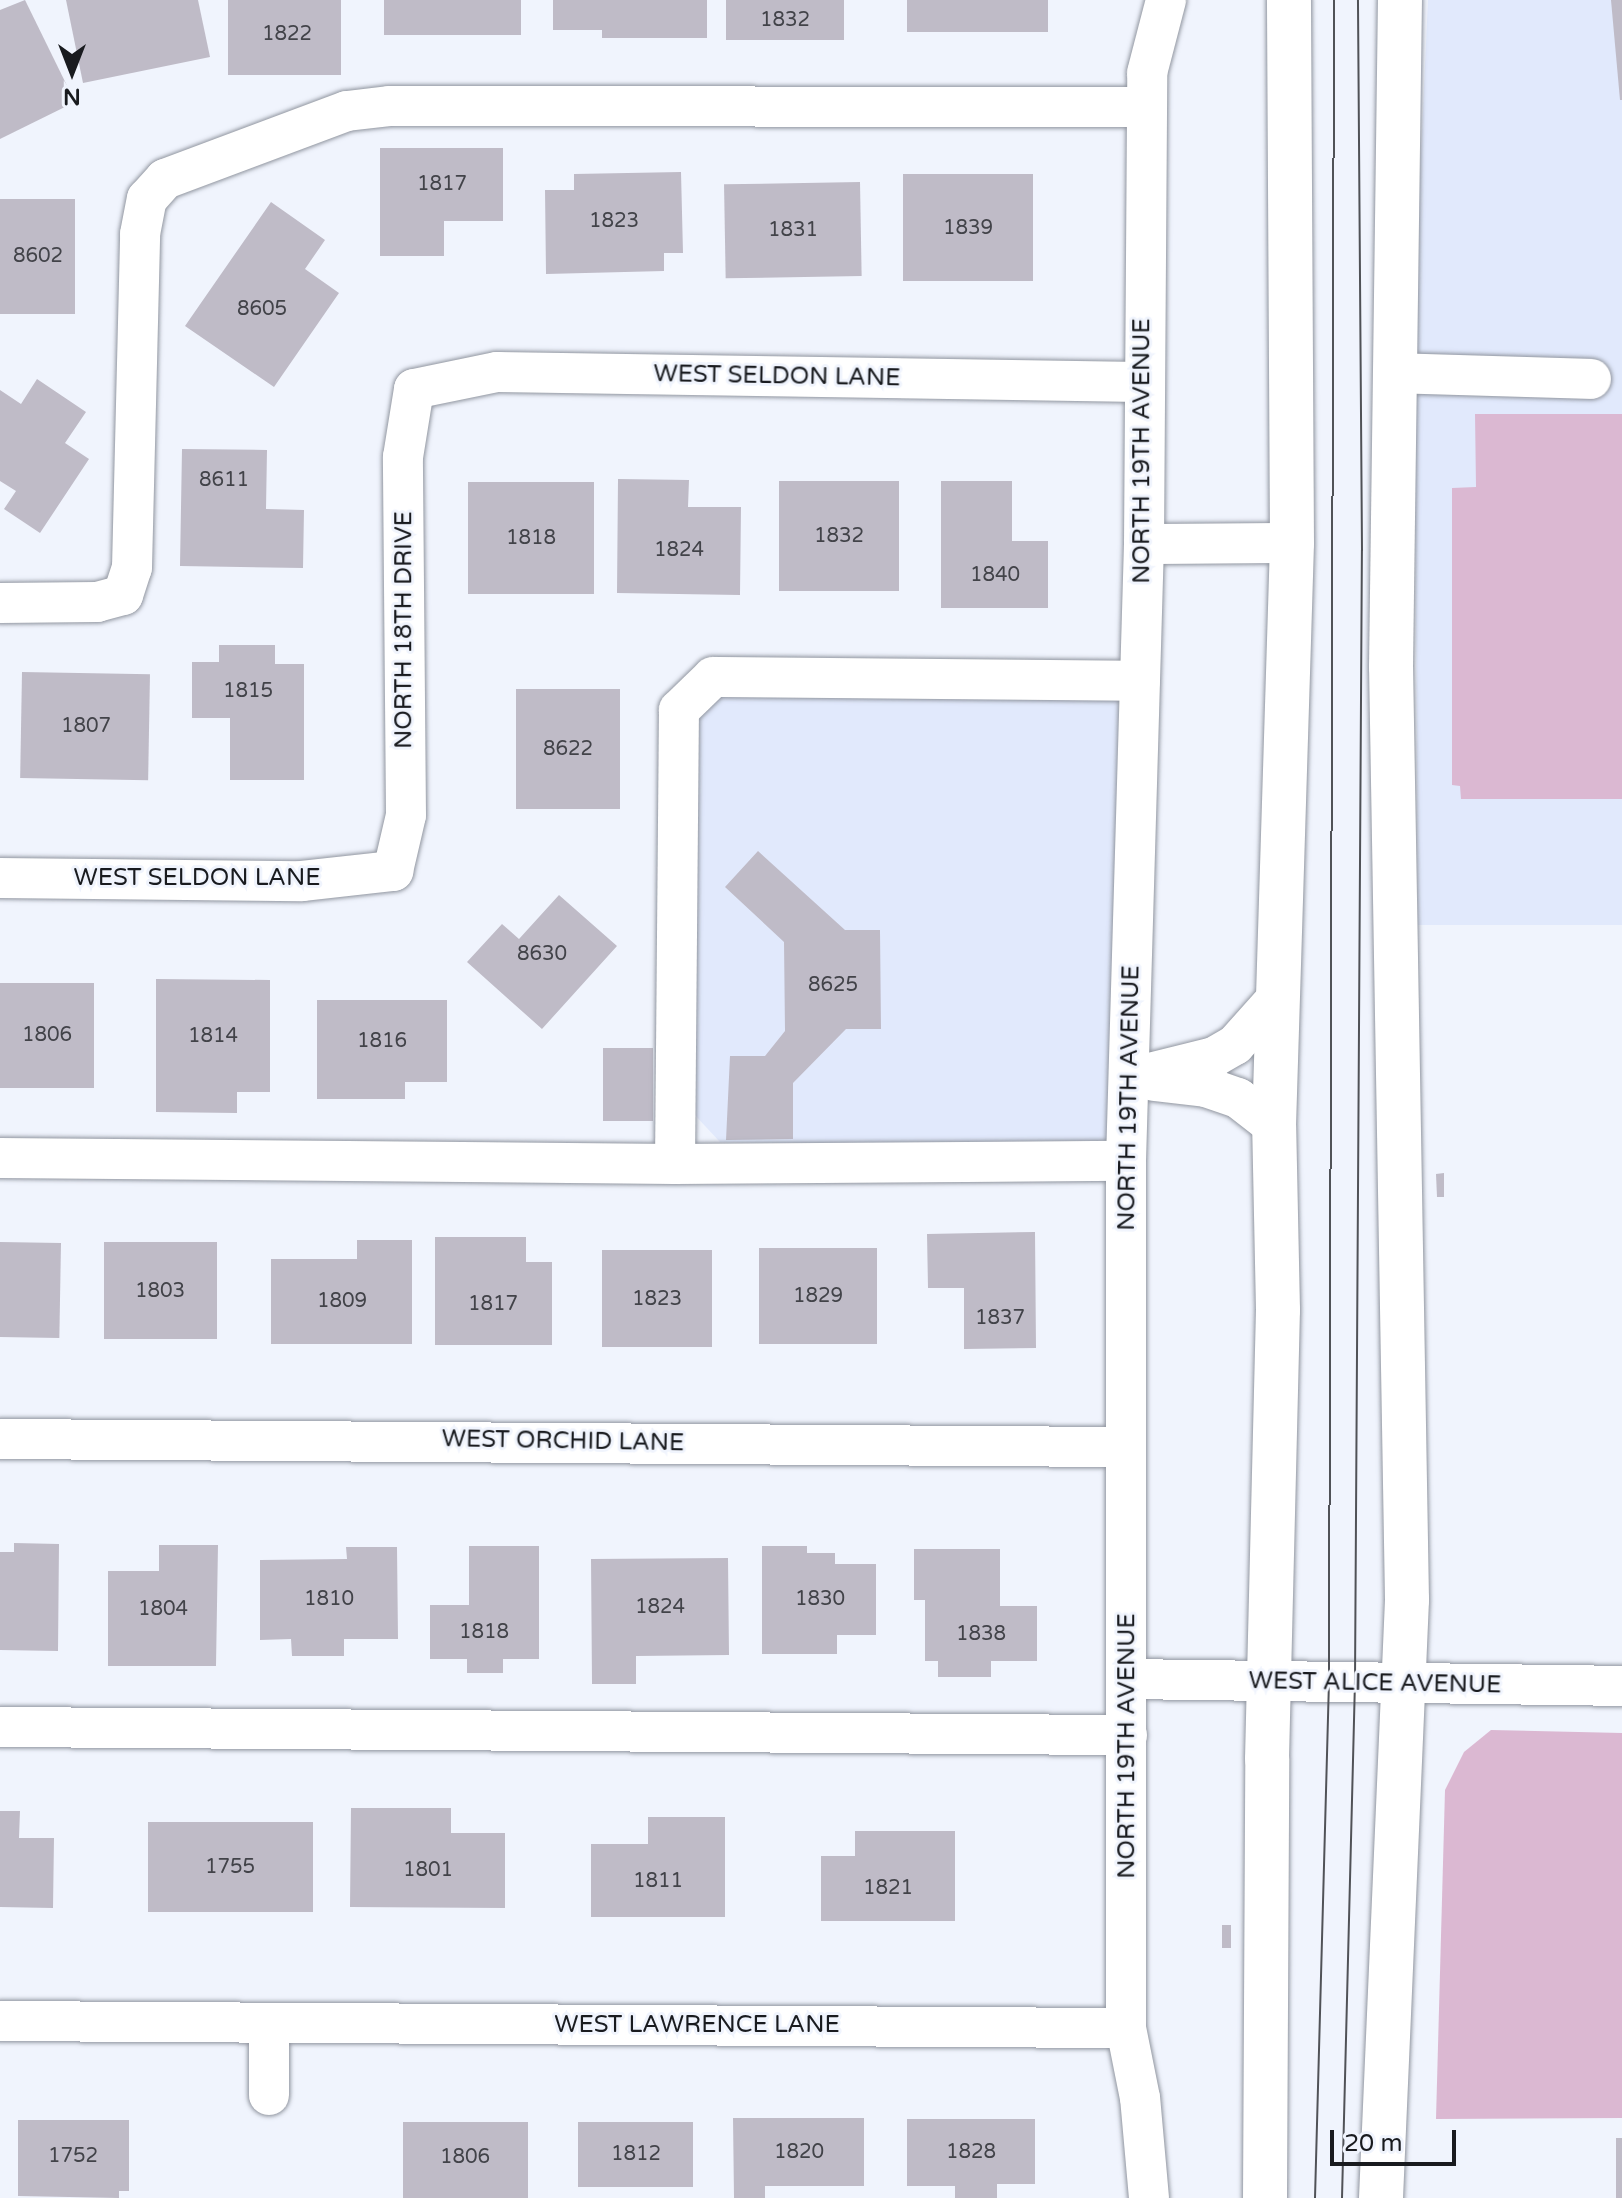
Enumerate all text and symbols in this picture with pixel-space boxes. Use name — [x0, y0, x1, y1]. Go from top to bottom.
house number: 1832 — [760, 8, 810, 32]
house number: 1822 — [262, 22, 312, 46]
north arrow — [32, 32, 112, 112]
text: N — [63, 83, 81, 109]
house number: 1817 — [417, 172, 467, 196]
house number: 1823 — [589, 209, 639, 233]
house number: 1839 — [943, 216, 993, 240]
house number: 1831 — [768, 218, 818, 242]
house number: 8602 — [13, 244, 63, 268]
house number: 8605 — [237, 297, 287, 321]
street label: NORTH 19TH AVENUE — [1128, 318, 1156, 584]
street label: WEST SELDON LANE — [653, 359, 901, 393]
house number: 8611 — [199, 468, 249, 492]
street label: NORTH 18TH DRIVE — [390, 511, 418, 749]
house number: 1832 — [814, 524, 864, 548]
house number: 1818 — [506, 526, 556, 550]
house number: 1824 — [654, 538, 704, 562]
house number: 1840 — [970, 563, 1020, 587]
house number: 1815 — [223, 679, 273, 703]
house number: 1807 — [61, 714, 111, 738]
house number: 8622 — [543, 737, 593, 761]
street label: WEST SELDON LANE — [73, 864, 321, 892]
house number: 8630 — [517, 942, 567, 966]
street label: NORTH 19TH AVENUE — [1112, 965, 1146, 1231]
house number: 8625 — [808, 973, 858, 997]
house number: 1806 — [22, 1023, 72, 1047]
house number: 1814 — [188, 1024, 238, 1048]
house number: 1816 — [357, 1029, 407, 1053]
house number: 1803 — [135, 1279, 185, 1303]
house number: 1829 — [793, 1284, 843, 1308]
house number: 1823 — [632, 1287, 682, 1311]
house number: 1809 — [317, 1289, 367, 1313]
house number: 1817 — [468, 1292, 518, 1316]
house number: 1837 — [975, 1306, 1025, 1330]
street label: WEST ORCHID LANE — [441, 1424, 685, 1458]
house number: 1810 — [304, 1587, 354, 1611]
house number: 1830 — [795, 1587, 845, 1611]
house number: 1824 — [635, 1595, 685, 1619]
house number: 1804 — [138, 1597, 188, 1621]
street label: NORTH 19TH AVENUE — [1113, 1613, 1141, 1879]
house number: 1818 — [459, 1620, 509, 1644]
house number: 1838 — [956, 1622, 1006, 1646]
street label: WEST ALICE AVENUE — [1248, 1666, 1502, 1700]
house number: 1755 — [205, 1855, 255, 1879]
house number: 1801 — [403, 1858, 453, 1882]
house number: 1811 — [633, 1869, 683, 1893]
house number: 1821 — [863, 1876, 913, 1900]
street label: WEST LAWRENCE LANE — [554, 2011, 840, 2039]
scale bar — [1334, 2114, 1460, 2164]
text: 20 m — [1344, 2129, 1402, 2158]
house number: 1820 — [774, 2140, 824, 2164]
house number: 1828 — [946, 2140, 996, 2164]
house number: 1812 — [611, 2142, 661, 2166]
house number: 1752 — [48, 2144, 98, 2168]
house number: 1806 — [440, 2145, 490, 2169]

